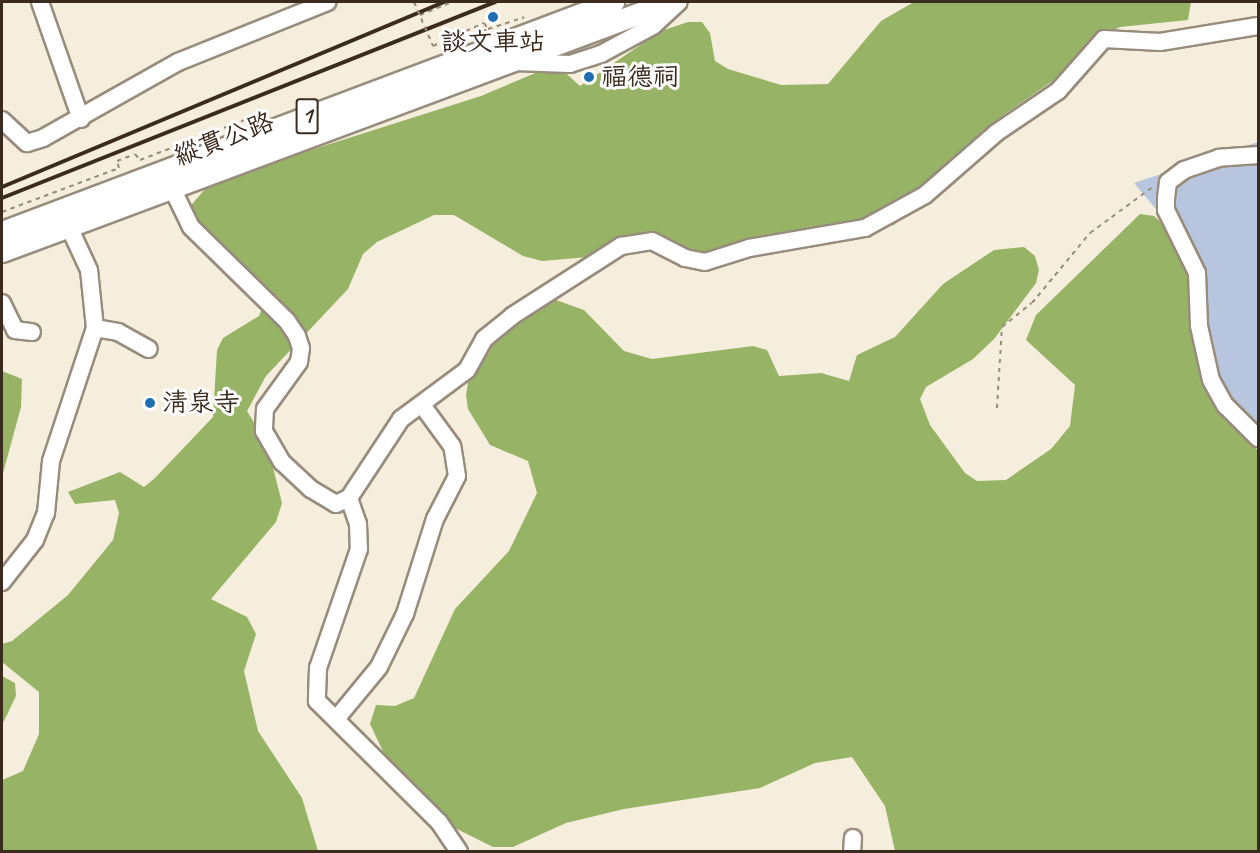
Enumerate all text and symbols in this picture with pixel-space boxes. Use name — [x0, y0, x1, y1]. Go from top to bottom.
marker: 談文車站 — [486, 10, 500, 24]
place label: 談文車站 — [441, 26, 545, 58]
place label: 福德祠 — [601, 61, 679, 93]
marker: 福德祠 — [582, 70, 596, 84]
road number: 1 — [295, 95, 319, 137]
street label: 縱貫公路 — [170, 106, 278, 172]
place label: 清泉寺 — [162, 387, 240, 419]
marker: 清泉寺 — [143, 396, 157, 410]

